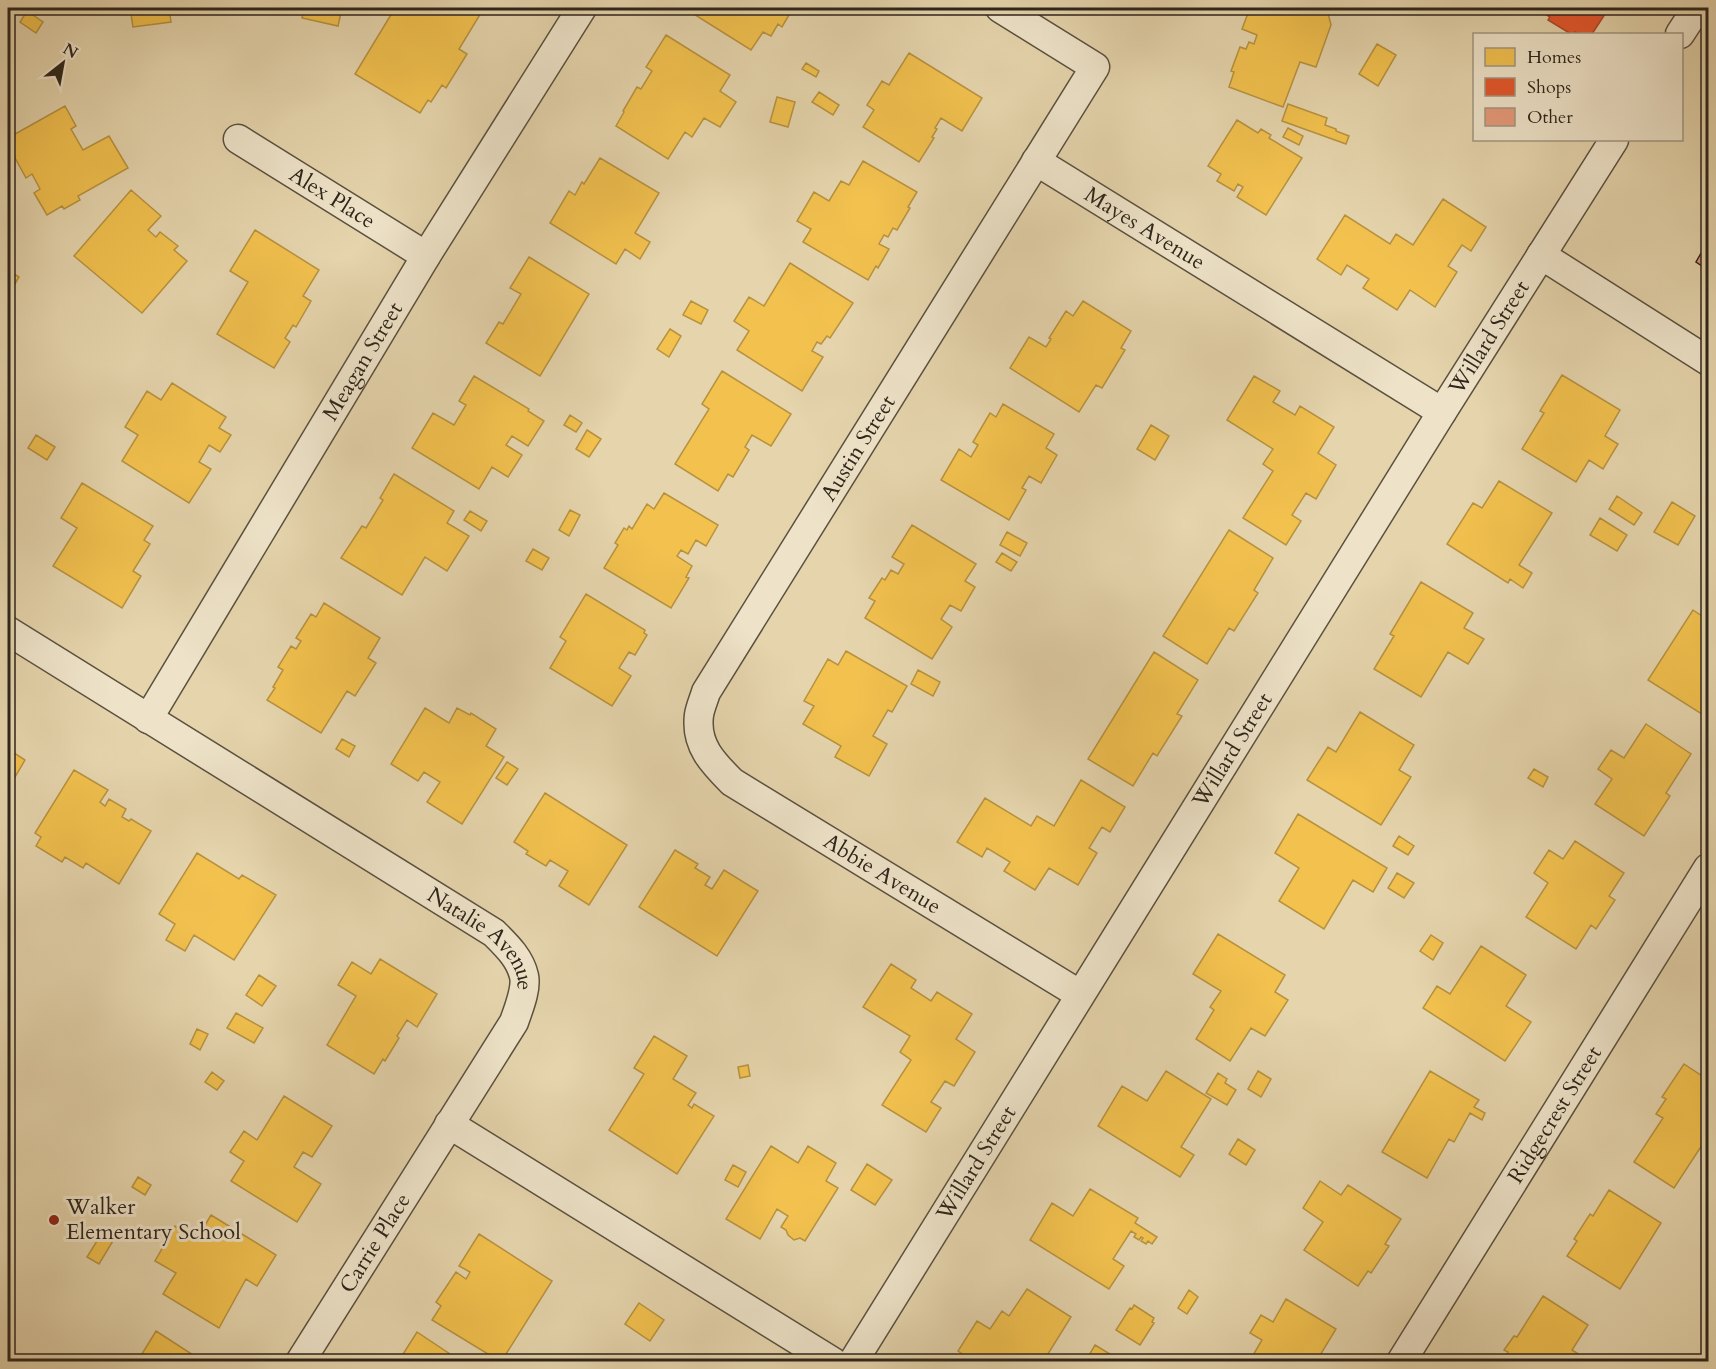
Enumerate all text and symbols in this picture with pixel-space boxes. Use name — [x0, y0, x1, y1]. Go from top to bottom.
north arrow — [33, 33, 93, 93]
legend — [1473, 33, 1683, 141]
text: N — [59, 38, 82, 64]
text: Homes — [1527, 45, 1581, 70]
text: Shops — [1527, 75, 1571, 100]
text: Other — [1527, 105, 1573, 130]
street label: Alex Place — [283, 159, 381, 236]
street label: Mayes Avenue — [1079, 180, 1211, 277]
street label: Willard Street — [1441, 274, 1537, 401]
street label: Meagan Street — [315, 296, 410, 426]
street label: Austin Street — [814, 389, 902, 507]
street label: Willard Street — [1185, 687, 1279, 814]
street label: Abbie Avenue — [818, 826, 947, 921]
street label: Natalie Avenue — [421, 880, 540, 992]
street label: Ridgecrest Street — [1500, 1040, 1609, 1189]
street label: Willard Street — [929, 1100, 1023, 1227]
street label: Carrie Place — [332, 1187, 418, 1299]
place label: Walker Elementary School — [65, 1192, 241, 1247]
marker: Walker Elementary School — [47, 1213, 61, 1227]

